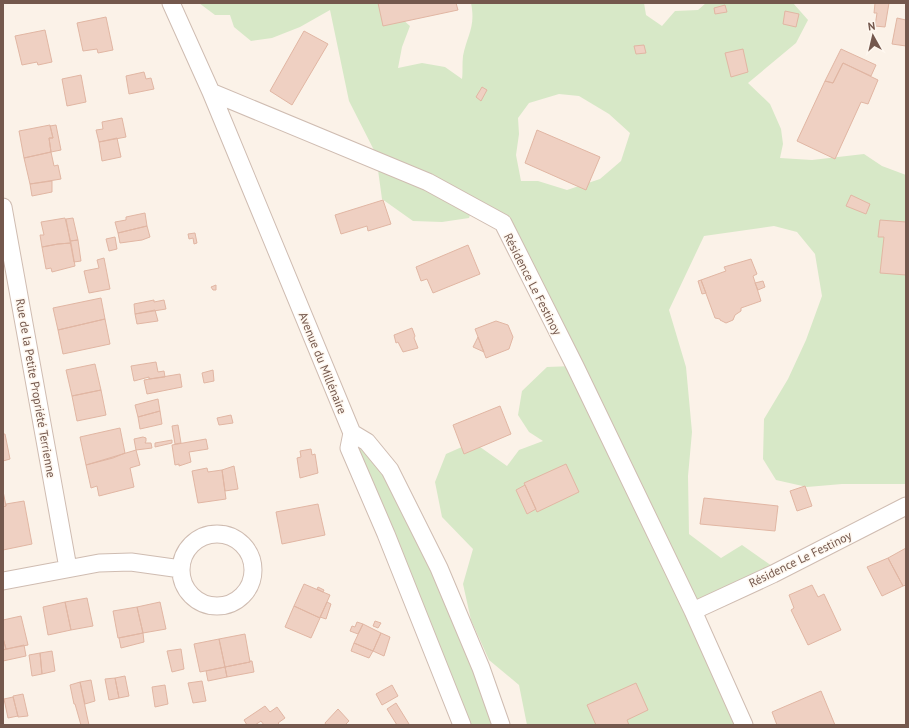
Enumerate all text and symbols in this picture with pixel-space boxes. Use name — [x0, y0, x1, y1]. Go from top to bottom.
north arrow — [853, 16, 893, 56]
text: N — [867, 19, 876, 34]
street label: Résidence Le Festinoy — [501, 231, 565, 338]
street label: Rue de la Petite Propriété Terrienne — [13, 297, 59, 479]
street label: Avenue du Millénaire — [296, 310, 350, 416]
street label: Résidence Le Festinoy — [746, 527, 854, 590]

